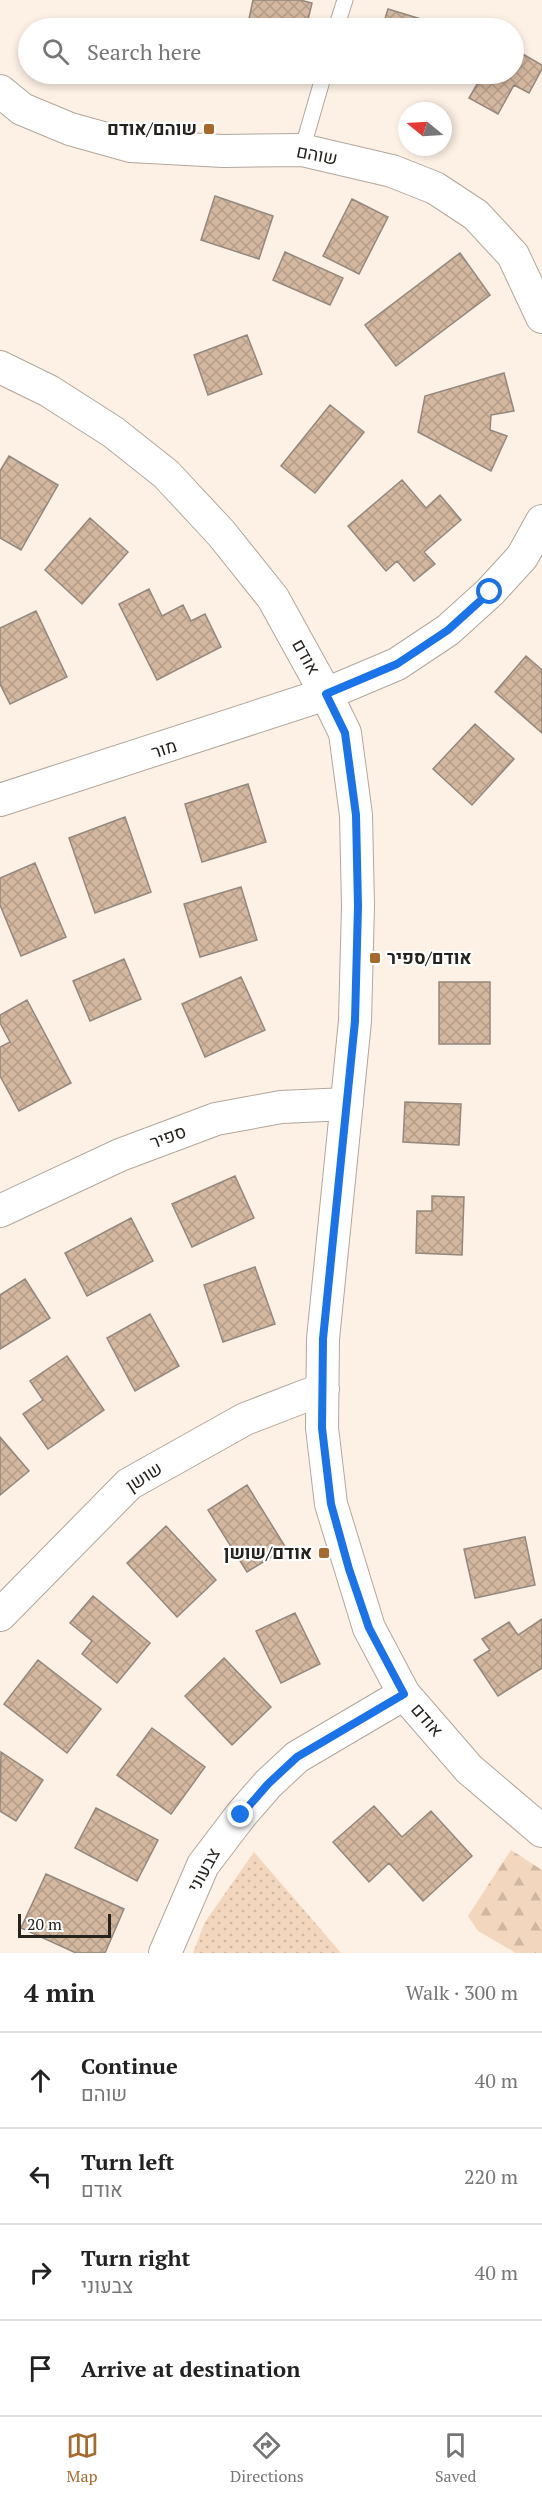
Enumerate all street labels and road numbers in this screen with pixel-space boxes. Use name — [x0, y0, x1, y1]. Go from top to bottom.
street label: שוהם — [294, 138, 340, 170]
street label: אודם — [287, 634, 327, 679]
street label: מור — [148, 733, 180, 763]
street label: ספיר — [146, 1118, 189, 1154]
street label: שושן — [121, 1455, 166, 1497]
street label: אודם — [406, 1697, 449, 1741]
street label: צבעוני — [181, 1843, 225, 1896]

